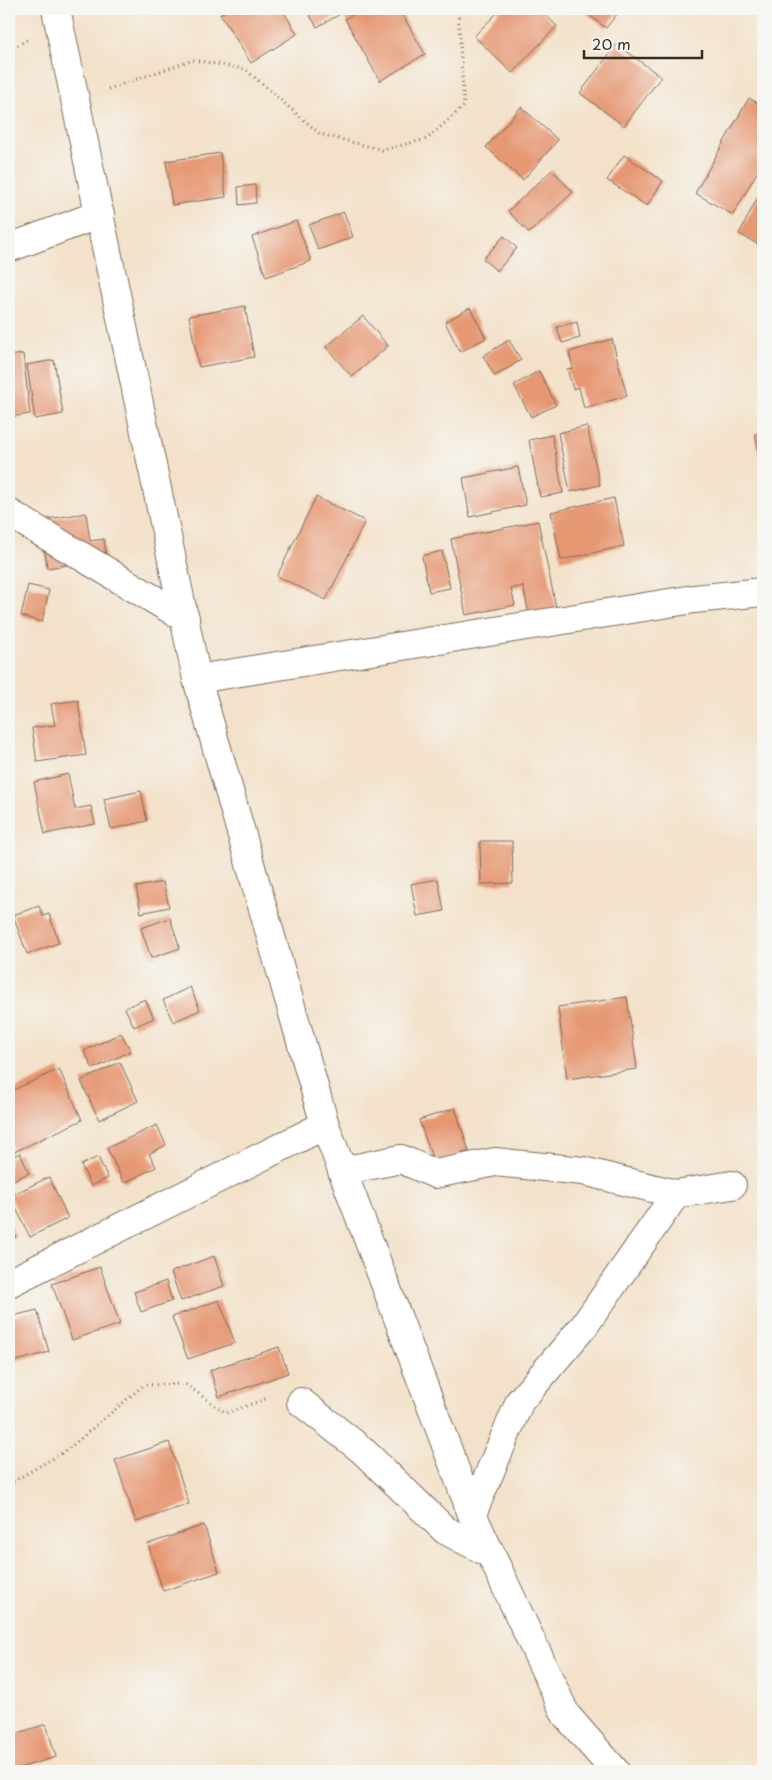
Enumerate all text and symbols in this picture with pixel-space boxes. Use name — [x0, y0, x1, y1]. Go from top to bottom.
scale bar — [584, 28, 702, 60]
text: 20 m — [592, 32, 631, 55]

